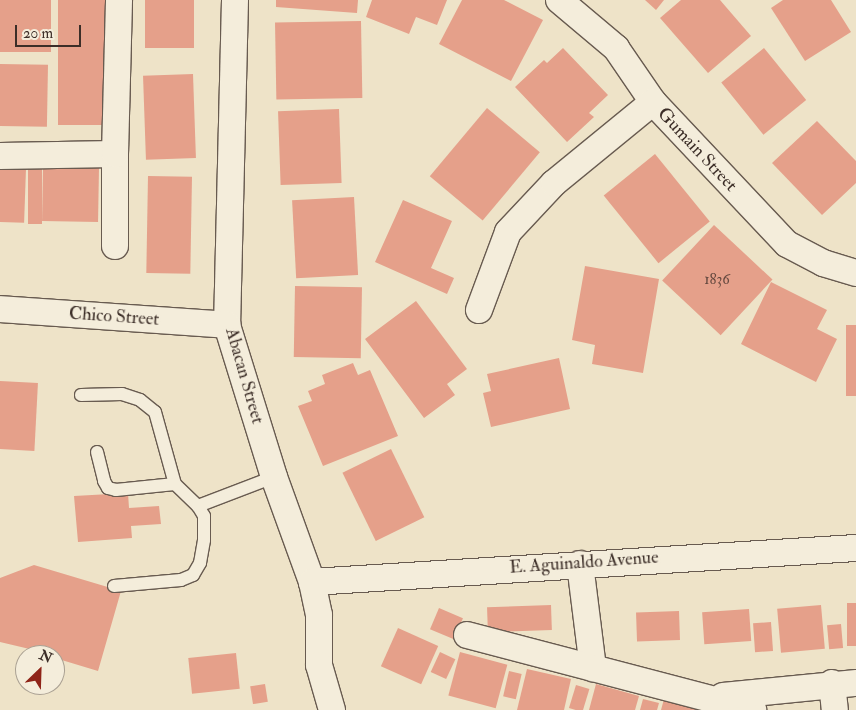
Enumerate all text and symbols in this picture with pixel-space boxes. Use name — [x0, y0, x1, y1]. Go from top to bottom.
scale bar — [18, 15, 84, 47]
text: 20 m — [23, 24, 53, 43]
street label: Gumain Street — [653, 103, 741, 197]
house number: 1836 — [704, 271, 730, 289]
street label: Chico Street — [68, 303, 160, 331]
street label: Abacan Street — [220, 326, 268, 426]
street label: E. Aguinaldo Avenue — [509, 547, 659, 579]
north arrow — [15, 645, 65, 695]
text: N — [37, 646, 55, 667]

